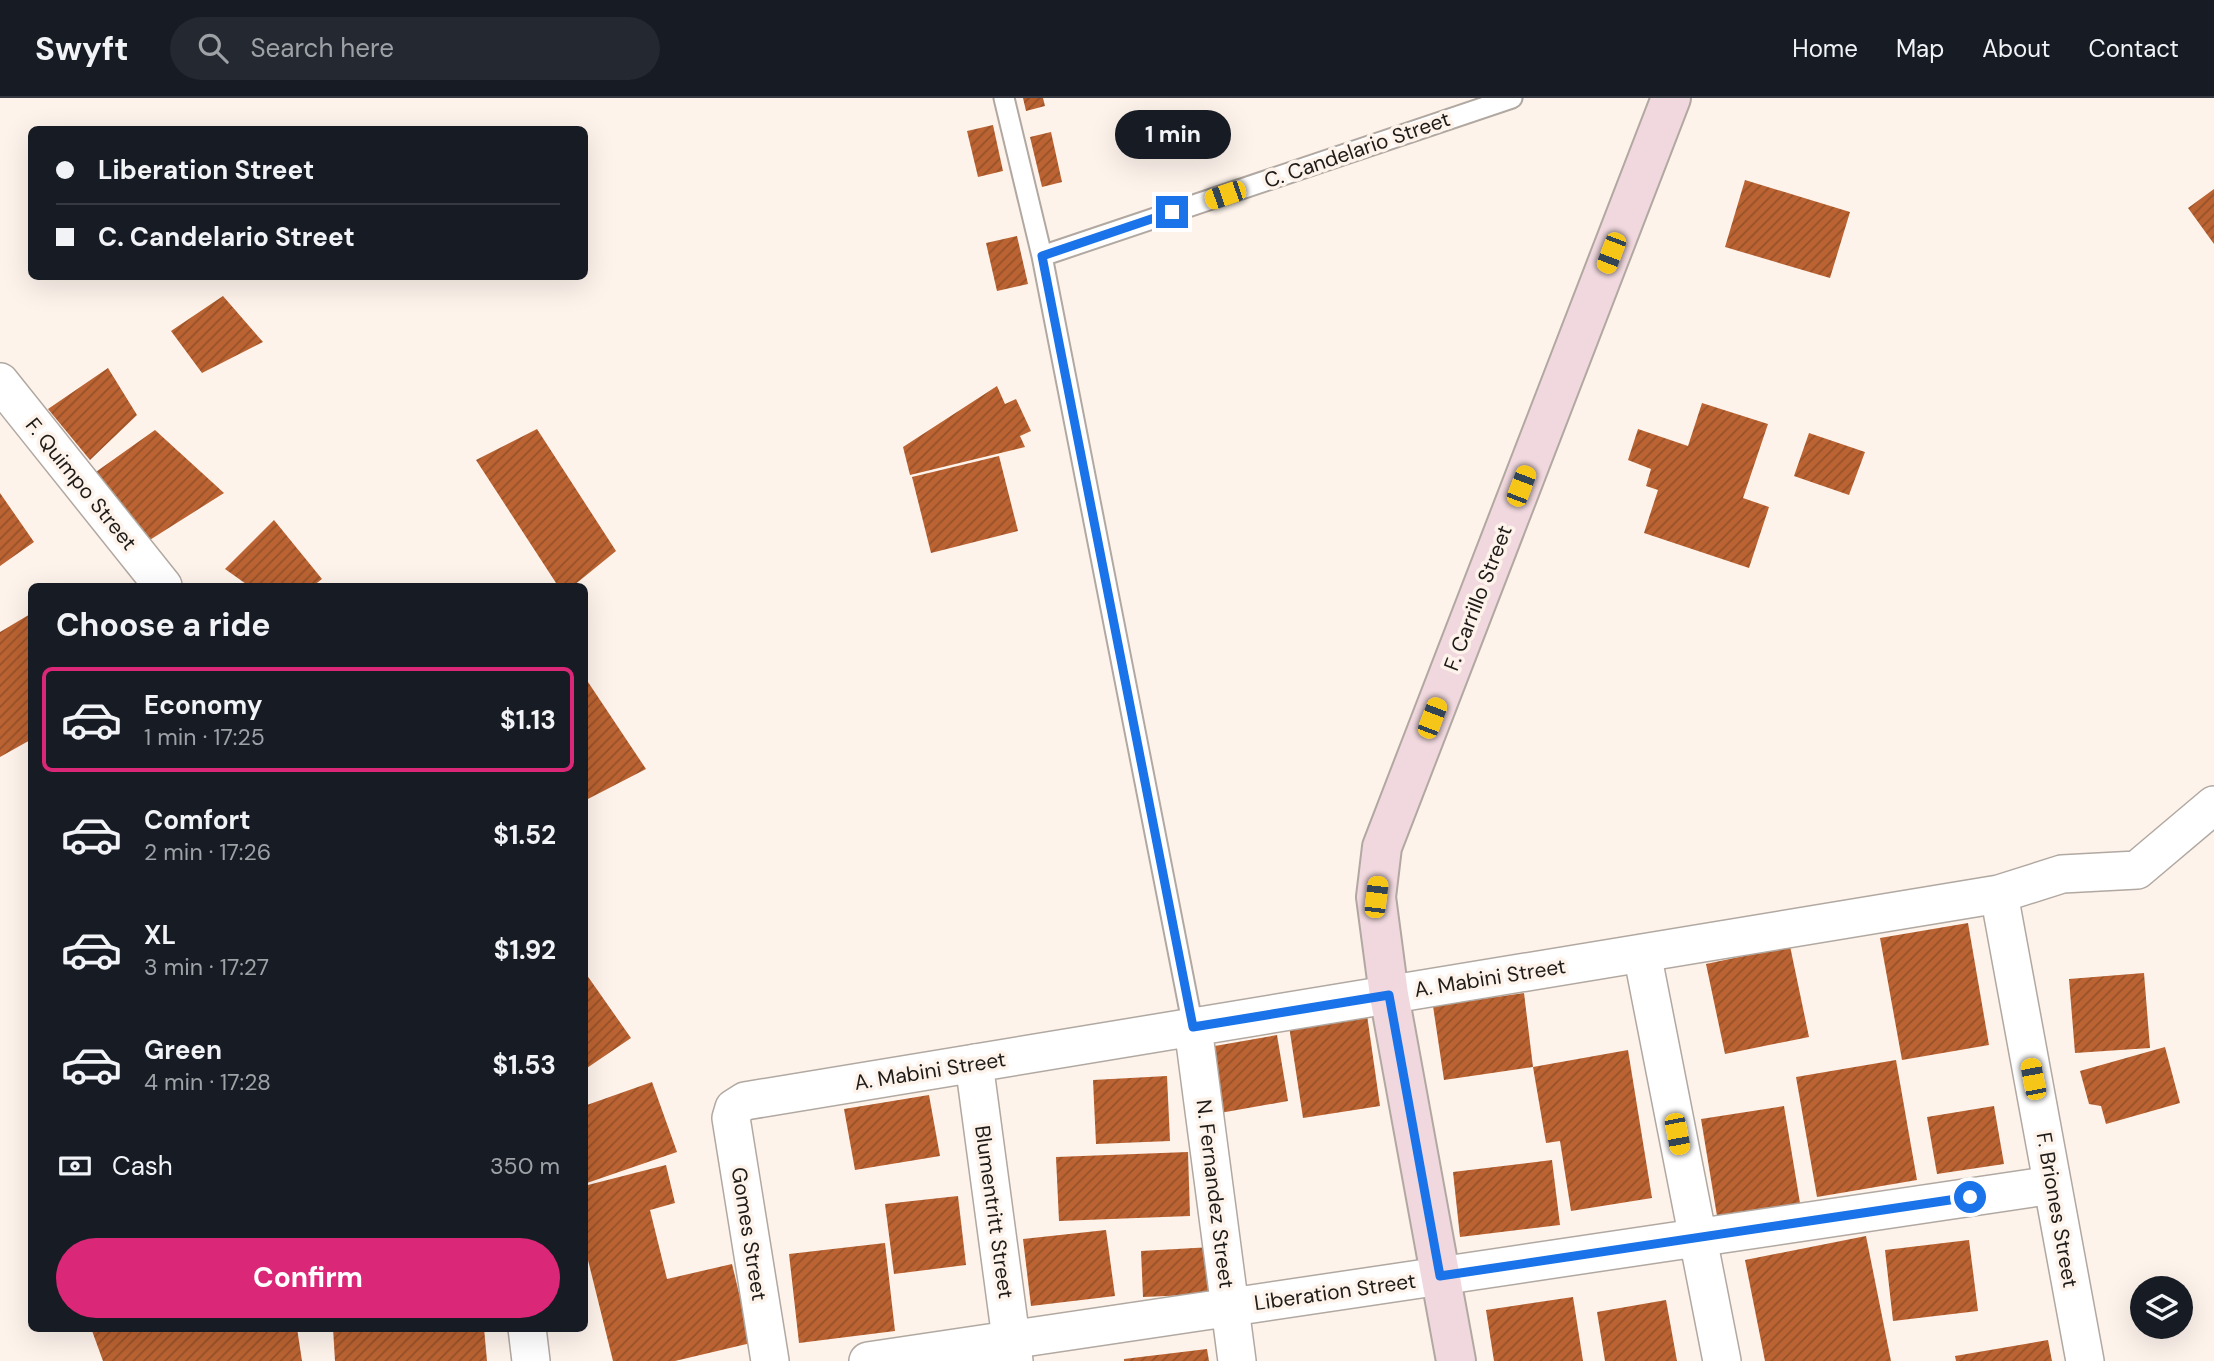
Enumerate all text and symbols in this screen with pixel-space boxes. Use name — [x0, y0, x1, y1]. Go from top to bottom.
search box — [170, 17, 660, 80]
text: Swyft — [35, 27, 128, 70]
icon: search — [194, 29, 232, 67]
text: Search here — [250, 31, 394, 65]
text: Home — [1792, 33, 1858, 64]
text: Map — [1896, 33, 1944, 64]
text: About — [1982, 33, 2051, 64]
text: Contact — [2089, 33, 2179, 64]
street label: C. Candelario Street — [1260, 105, 1454, 195]
callout: 1 min — [1114, 110, 1230, 159]
text: 1 min — [1145, 119, 1201, 149]
text: Liberation Street — [98, 153, 314, 187]
car — [1202, 178, 1249, 212]
route end — [1156, 196, 1188, 228]
text: C. Candelario Street — [98, 220, 355, 254]
car — [1594, 230, 1629, 276]
street label: F. Quimpo Street — [19, 412, 143, 556]
car — [1504, 463, 1539, 509]
street label: F. Carrillo Street — [1437, 521, 1519, 675]
text: Choose a ride — [56, 604, 271, 646]
icon: car — [60, 688, 123, 751]
text: Economy — [144, 688, 262, 722]
car — [1415, 695, 1450, 741]
text: $1.13 — [500, 703, 556, 737]
text: 1 min · 17:25 — [144, 722, 265, 752]
icon: car — [60, 803, 123, 866]
text: Comfort — [144, 803, 250, 837]
text: $1.52 — [493, 818, 556, 852]
text: 2 min · 17:26 — [144, 837, 271, 867]
car — [1364, 875, 1389, 919]
icon: car — [60, 918, 123, 981]
text: XL — [144, 918, 176, 952]
text: $1.92 — [494, 933, 556, 967]
text: 3 min · 17:27 — [144, 952, 269, 982]
street label: A. Mabini Street — [1412, 952, 1568, 1004]
icon: car — [60, 1033, 123, 1096]
text: Green — [144, 1033, 222, 1067]
street label: A. Mabini Street — [852, 1045, 1008, 1097]
text: $1.53 — [492, 1048, 556, 1082]
car — [2019, 1056, 2048, 1102]
text: 4 min · 17:28 — [144, 1067, 271, 1097]
street label: N. Fernandez Street — [1190, 1098, 1240, 1290]
car — [1663, 1111, 1692, 1157]
street label: Blumentritt Street — [968, 1124, 1020, 1300]
street label: F. Briones Street — [2030, 1130, 2084, 1290]
icon: cash — [56, 1147, 94, 1185]
text: Cash — [112, 1149, 173, 1183]
text: 350 m — [490, 1151, 560, 1181]
street label: Gomes Street — [725, 1165, 773, 1303]
route start — [1954, 1181, 1986, 1213]
button: Confirm — [56, 1238, 560, 1318]
street label: Liberation Street — [1252, 1267, 1418, 1317]
map controls — [2130, 1276, 2193, 1339]
button: layers — [2130, 1276, 2193, 1339]

